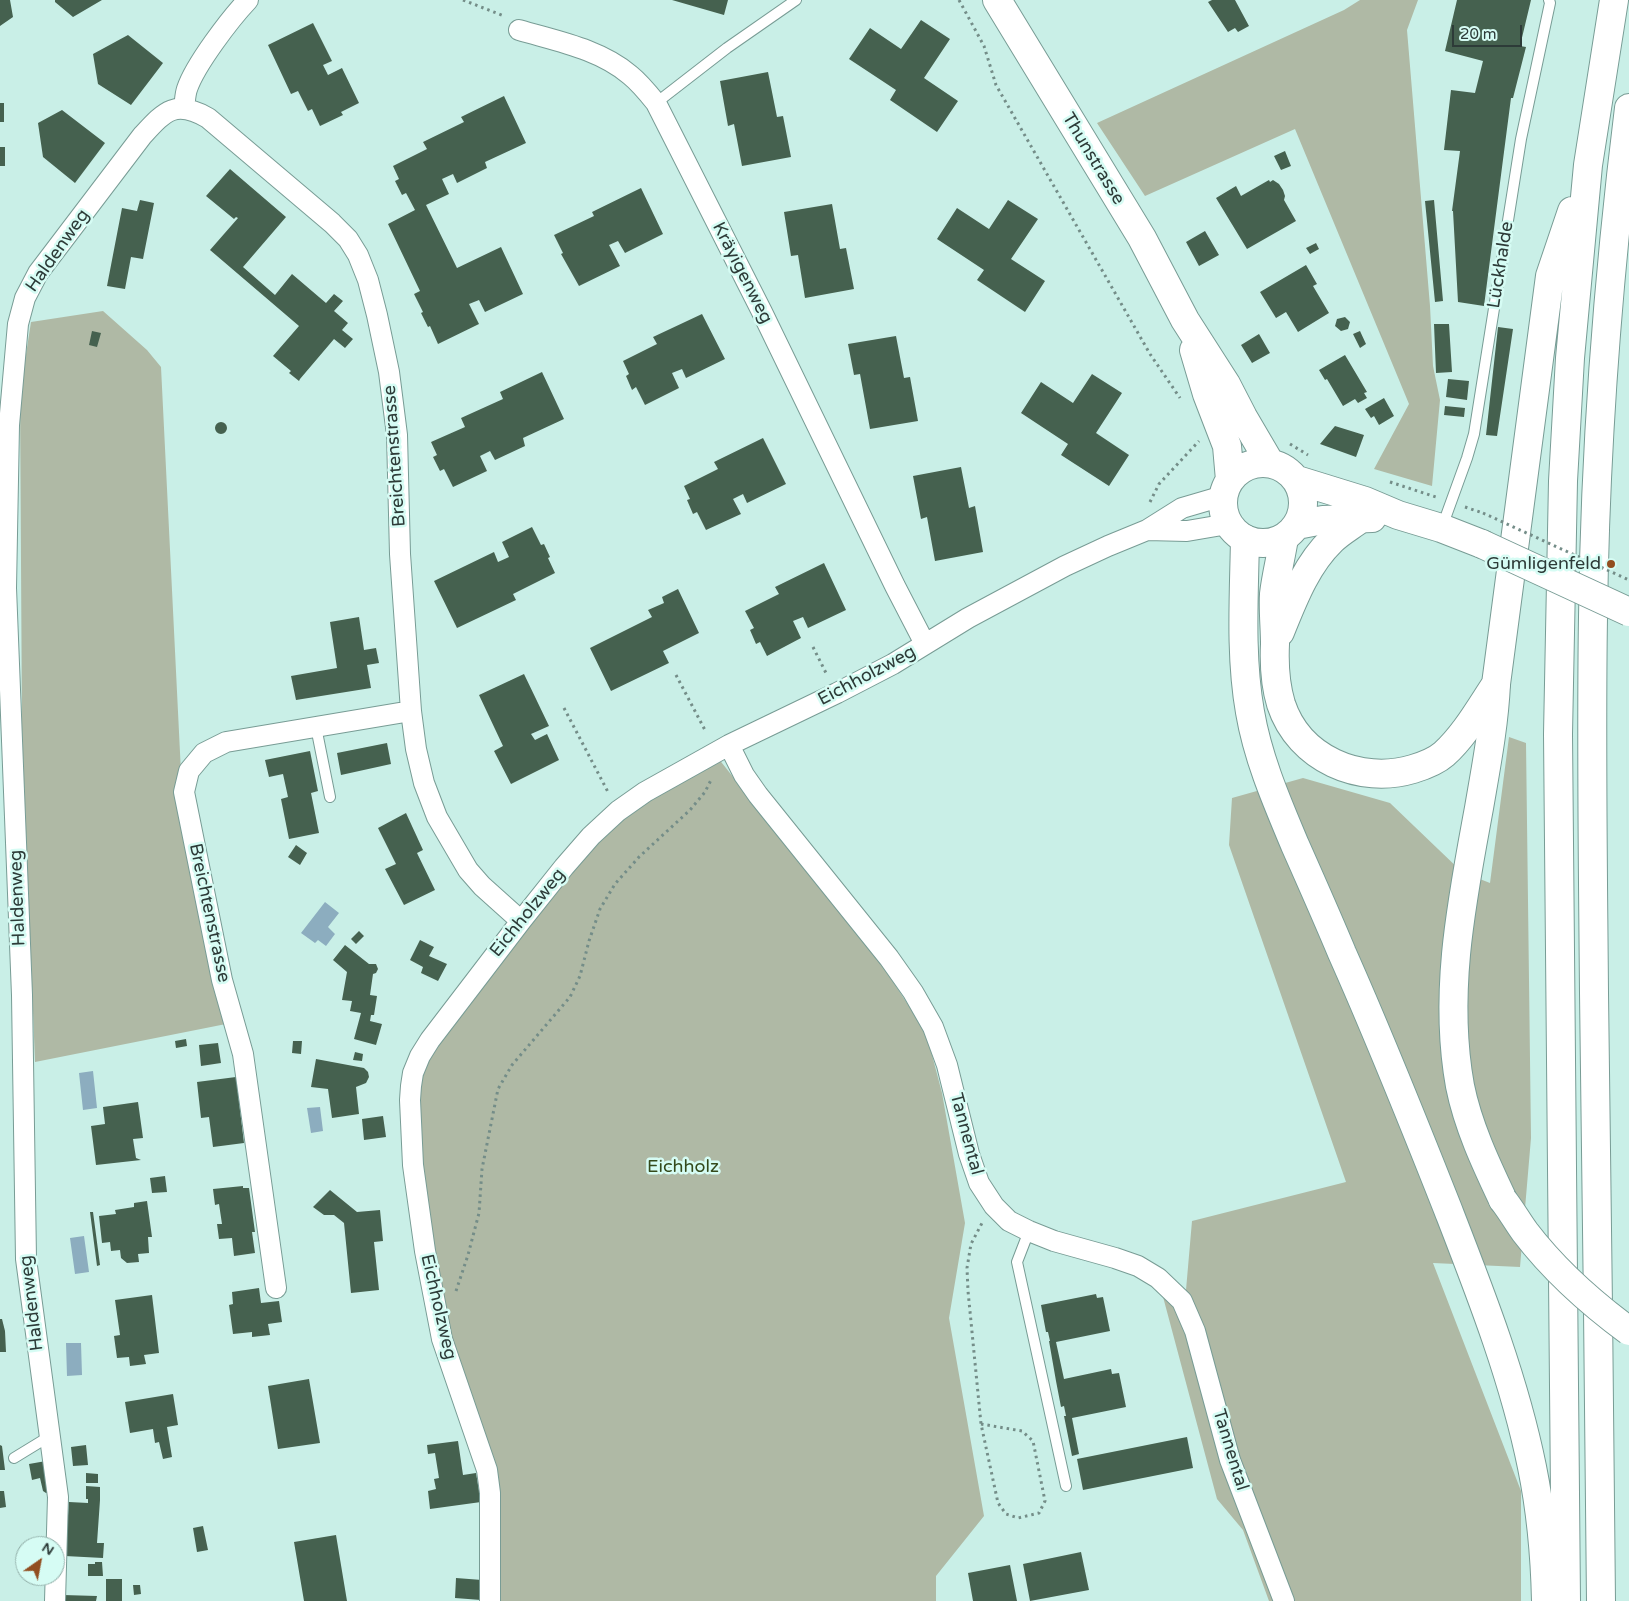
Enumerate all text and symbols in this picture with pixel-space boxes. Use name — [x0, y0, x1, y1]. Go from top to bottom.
scale bar — [1454, 15, 1524, 47]
text: 20 m — [1460, 25, 1497, 43]
street label: Thunstrasse — [1057, 109, 1129, 209]
street label: Haldenweg — [22, 205, 94, 297]
street label: Kräyigenweg — [707, 219, 777, 327]
street label: Lückhalde — [1483, 220, 1519, 310]
street label: Breichtenstrasse — [379, 385, 411, 527]
place label: Gümligenfeld — [1486, 553, 1601, 575]
marker: Gümligenfeld — [1605, 558, 1617, 570]
street label: Eichholzweg — [814, 641, 920, 711]
street label: Breichtenstrasse — [184, 841, 234, 985]
street label: Haldenweg — [6, 850, 30, 946]
street label: Eichholzweg — [486, 864, 570, 962]
street label: Tannental — [945, 1091, 987, 1177]
park label: Eichholz — [647, 1156, 719, 1178]
street label: Eichholzweg — [415, 1252, 461, 1362]
street label: Haldenweg — [15, 1254, 49, 1352]
street label: Tannental — [1207, 1407, 1253, 1493]
north arrow — [15, 1536, 65, 1586]
text: N — [39, 1539, 57, 1559]

